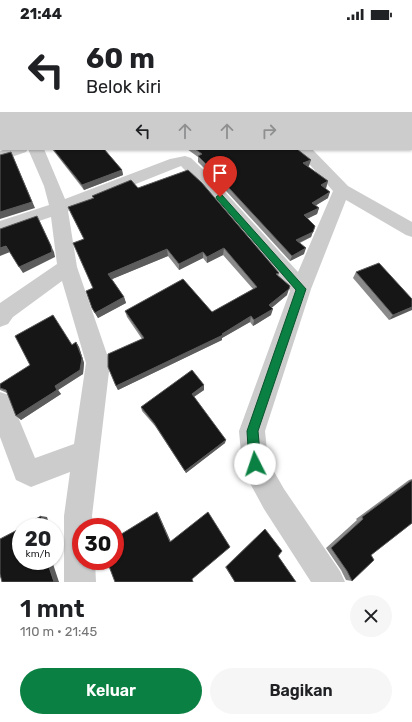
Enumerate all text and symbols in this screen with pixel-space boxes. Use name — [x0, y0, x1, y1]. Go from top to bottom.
text: 21:44 — [20, 5, 62, 23]
text: 60 m — [86, 42, 155, 75]
icon: left — [20, 44, 72, 96]
text: Belok kiri — [86, 76, 161, 98]
icon: left — [132, 120, 154, 142]
icon: ahead — [174, 120, 196, 142]
icon: ahead — [216, 120, 238, 142]
icon: right — [258, 120, 280, 142]
pin — [203, 156, 237, 197]
icon: arrive — [209, 162, 231, 184]
position arrow — [234, 443, 276, 485]
speed limit sign: 30 — [72, 518, 124, 570]
text: 20 — [25, 527, 51, 551]
text: km/h — [26, 548, 50, 560]
text: 1 mnt — [20, 595, 84, 623]
button: close — [350, 595, 392, 637]
text: 110 m · 21:45 — [20, 624, 97, 639]
button: Keluar — [20, 668, 202, 714]
button: Bagikan — [210, 668, 392, 714]

